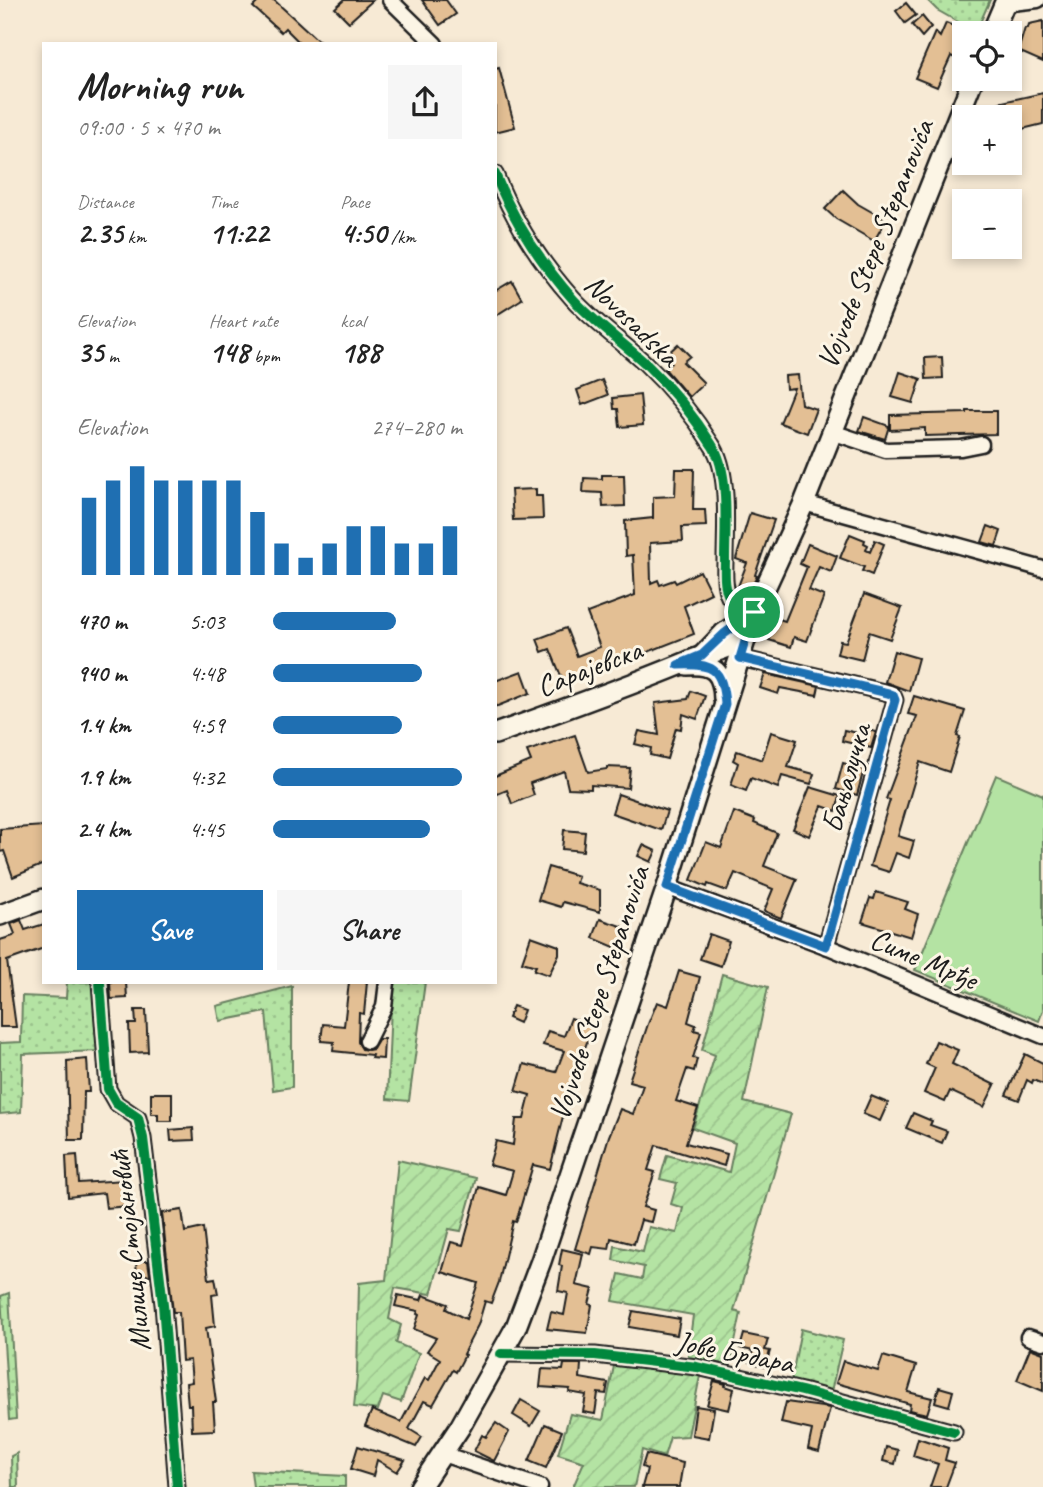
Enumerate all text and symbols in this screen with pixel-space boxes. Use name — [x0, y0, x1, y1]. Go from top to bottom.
map controls — [952, 21, 1022, 259]
button: locate — [952, 21, 1022, 91]
text: Morning run — [77, 63, 243, 110]
button: share — [388, 65, 462, 139]
button: + — [952, 105, 1022, 175]
street label: Vojvode Stepe Stepanovića — [808, 112, 943, 374]
text: 09:00 · 5 × 470 m — [77, 113, 220, 142]
button: − — [952, 189, 1022, 259]
text: Distance — [77, 190, 134, 214]
text: Time — [209, 190, 238, 214]
text: Pace — [340, 190, 370, 214]
text: 2.35 — [77, 214, 123, 252]
text: 11:22 — [209, 214, 269, 252]
text: 4:50 — [340, 214, 386, 252]
text: km — [123, 225, 146, 249]
text: /km — [386, 225, 416, 249]
street label: Novosadska — [576, 265, 689, 376]
text: Elevation — [77, 309, 135, 333]
text: Heart rate — [209, 309, 278, 333]
text: kcal — [340, 309, 365, 333]
text: 35 — [77, 333, 104, 371]
text: 148 — [209, 333, 249, 371]
text: 188 — [340, 333, 381, 371]
text: m — [104, 344, 119, 368]
text: bpm — [249, 344, 280, 368]
text: Elevation — [77, 413, 148, 442]
text: 274–280 m — [371, 413, 462, 442]
pin — [724, 582, 784, 642]
icon: arrive — [735, 593, 773, 631]
text: 470 m — [77, 607, 127, 636]
text: 5:03 — [189, 607, 225, 636]
street label: Сарајевска — [531, 630, 649, 705]
text: 940 m — [77, 659, 126, 688]
text: 4:48 — [189, 659, 225, 688]
text: 1.4 km — [77, 711, 131, 740]
text: 4:59 — [189, 711, 225, 740]
street label: Бањалучка — [812, 717, 880, 837]
text: 1.9 km — [77, 763, 130, 792]
text: 4:32 — [189, 763, 225, 792]
text: 2.4 km — [77, 815, 131, 844]
text: 4:45 — [189, 815, 225, 844]
street label: Vojvode Stepe Stepanovića — [540, 859, 659, 1125]
button: Save — [77, 890, 263, 970]
button: Share — [277, 890, 462, 970]
street label: Симе Мрђе — [865, 920, 985, 999]
street label: Милице Стојановић — [100, 1147, 159, 1353]
street label: Јове Брдара — [671, 1322, 799, 1382]

